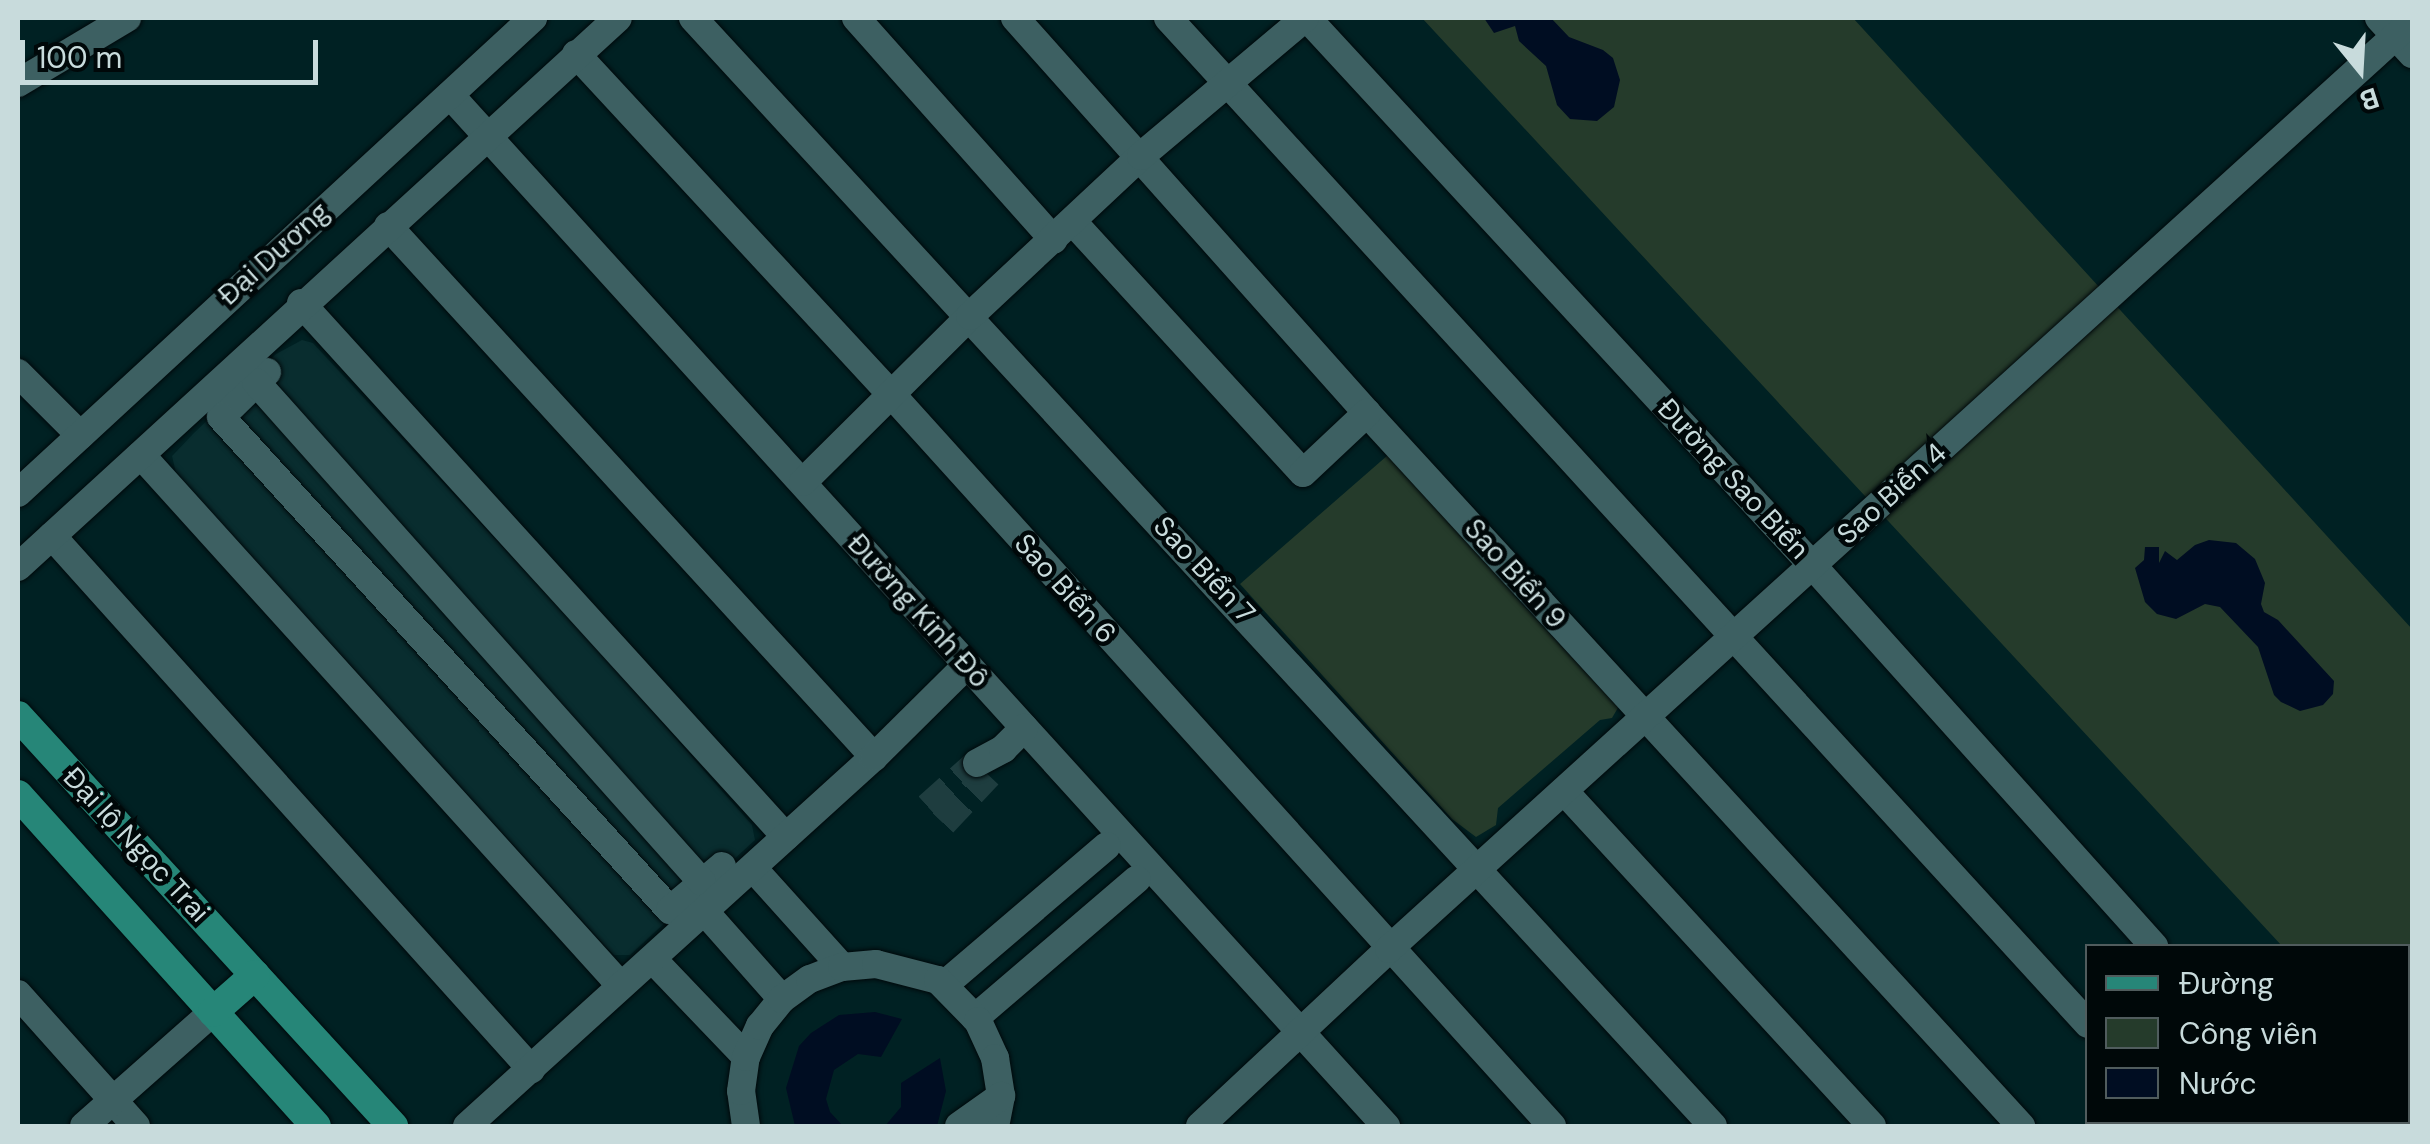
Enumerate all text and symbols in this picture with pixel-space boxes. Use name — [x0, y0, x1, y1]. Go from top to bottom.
scale bar — [25, 20, 322, 82]
north arrow — [2310, 20, 2410, 120]
text: 100 m — [37, 38, 122, 77]
text: B — [2355, 79, 2384, 119]
street label: Đại Dương — [212, 195, 336, 313]
street label: Đường Sao Biển — [1650, 392, 1816, 566]
street label: Sao Biển 4 — [1831, 436, 1953, 552]
street label: Sao Biển 7 — [1146, 510, 1262, 630]
street label: Sao Biển 9 — [1457, 512, 1573, 636]
street label: Đường Kinh Đô — [840, 527, 996, 695]
street label: Sao Biển 6 — [1007, 527, 1123, 651]
street label: Đại lộ Ngọc Trai — [56, 761, 216, 929]
legend — [2085, 944, 2410, 1124]
text: Đường — [2179, 964, 2274, 1003]
text: Công viên — [2179, 1014, 2318, 1053]
text: Nước — [2179, 1064, 2257, 1103]

